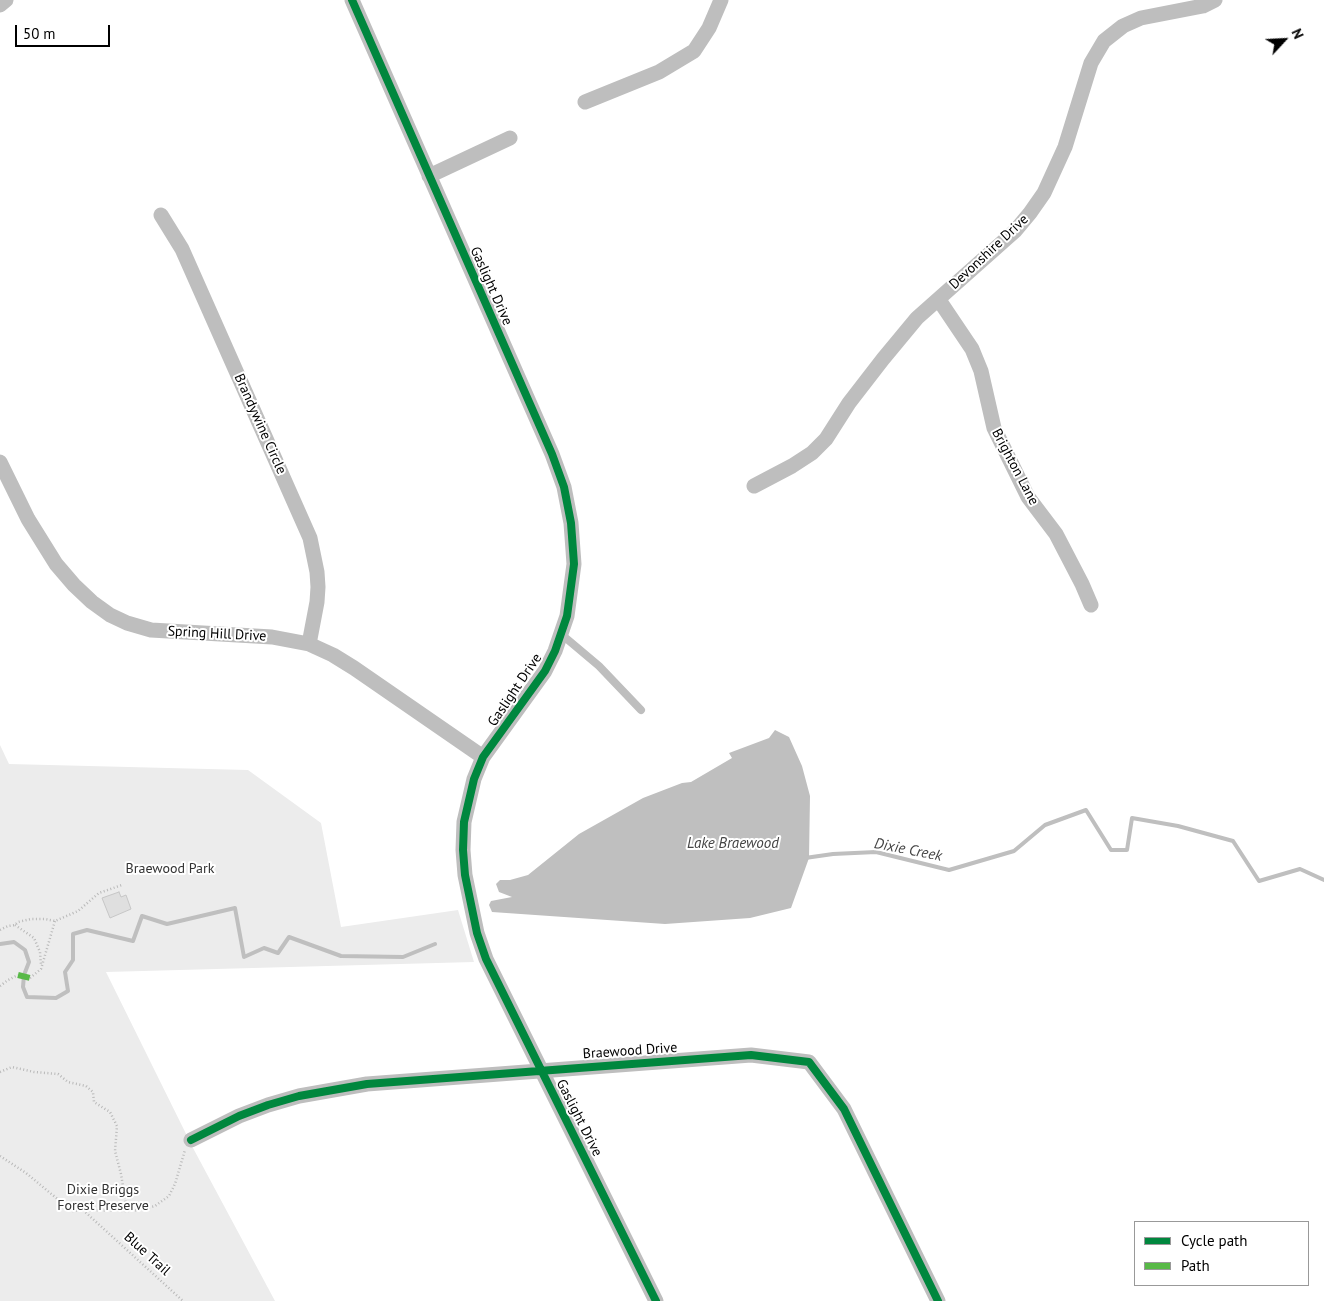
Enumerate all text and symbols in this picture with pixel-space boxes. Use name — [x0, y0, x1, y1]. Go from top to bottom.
scale bar — [18, 15, 112, 47]
north arrow — [1259, 15, 1309, 65]
text: 50 m — [23, 24, 56, 43]
text: N — [1287, 26, 1308, 42]
street label: Devonshire Drive — [946, 211, 1032, 293]
street label: Gaslight Drive — [466, 244, 516, 328]
street label: Brandywine Circle — [230, 371, 290, 477]
street label: Brighton Lane — [988, 426, 1042, 508]
street label: Spring Hill Drive — [167, 623, 267, 645]
street label: Gaslight Drive — [484, 650, 546, 730]
water label: Lake Braewood — [687, 835, 779, 853]
water label: Dixie Creek — [873, 835, 943, 865]
park label: Braewood Park — [126, 861, 214, 877]
street label: Braewood Drive — [582, 1039, 678, 1063]
street label: Gaslight Drive — [552, 1077, 606, 1159]
park label: Dixie Briggs Forest Preserve — [57, 1182, 149, 1214]
legend — [1134, 1221, 1309, 1286]
street label: Blue Trail — [120, 1229, 174, 1279]
text: Cycle path — [1181, 1231, 1247, 1250]
text: Path — [1181, 1256, 1210, 1275]

